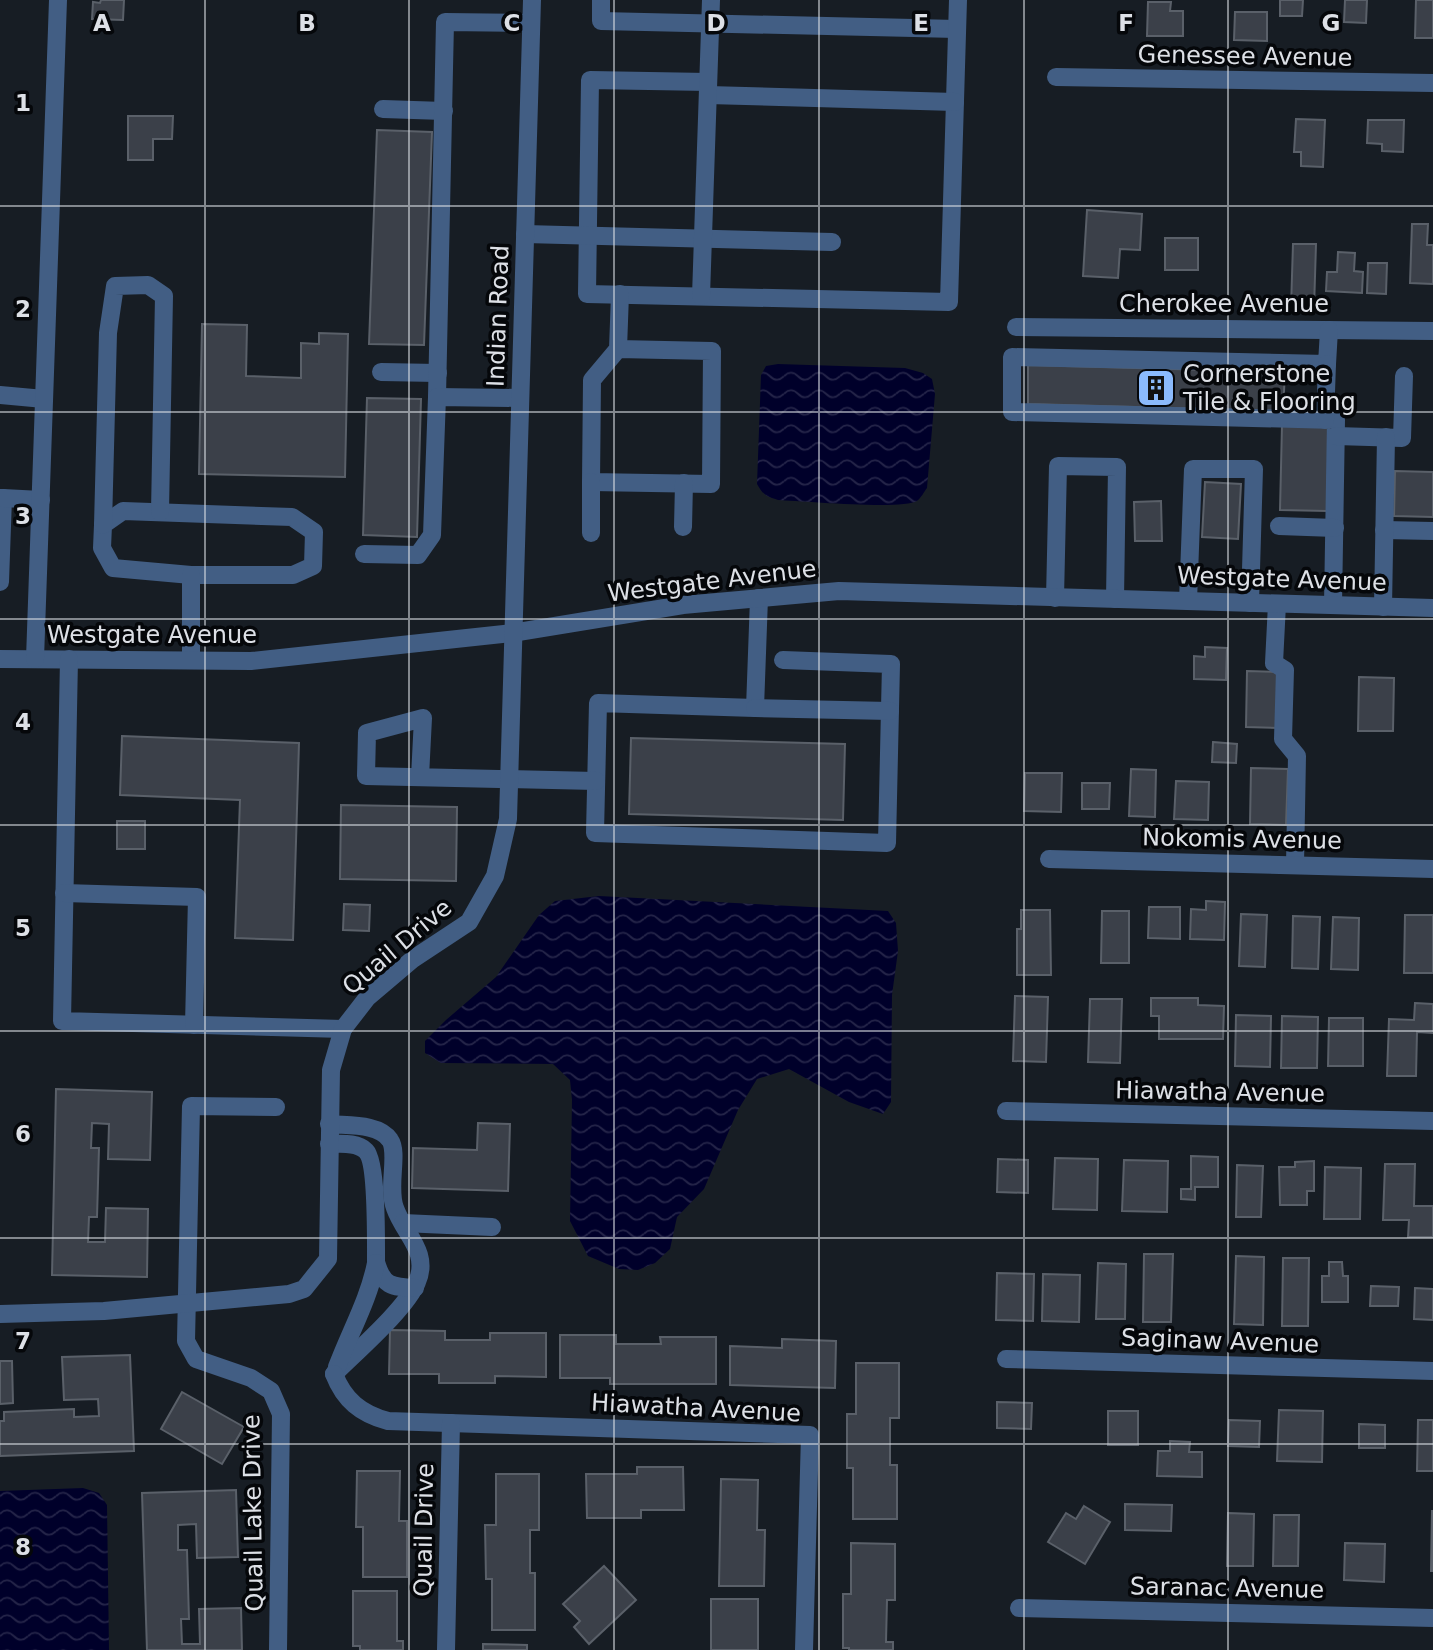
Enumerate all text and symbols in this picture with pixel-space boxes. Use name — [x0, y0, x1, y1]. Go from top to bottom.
text: A — [93, 10, 111, 36]
text: B — [298, 10, 316, 36]
text: C — [504, 10, 520, 36]
text: D — [706, 10, 726, 36]
text: E — [913, 10, 929, 36]
text: F — [1118, 10, 1134, 36]
text: G — [1322, 10, 1340, 36]
street label: Genessee Avenue — [1137, 40, 1353, 72]
text: 1 — [15, 90, 31, 116]
street label: Indian Road — [482, 245, 514, 387]
street label: Cherokee Avenue — [1119, 290, 1329, 318]
text: 2 — [15, 296, 31, 322]
place label: Cornerstone Tile & Flooring — [1182, 360, 1356, 416]
building icon: Cornerstone Tile & Flooring — [1135, 367, 1177, 409]
text: 3 — [15, 503, 31, 529]
street label: Westgate Avenue — [606, 554, 818, 608]
street label: Westgate Avenue — [1177, 561, 1387, 597]
street label: Westgate Avenue — [47, 621, 257, 649]
text: 4 — [15, 709, 31, 735]
street label: Nokomis Avenue — [1142, 823, 1342, 855]
street label: Quail Drive — [337, 893, 457, 1001]
text: 5 — [15, 915, 31, 941]
street label: Hiawatha Avenue — [1115, 1076, 1325, 1108]
text: 6 — [15, 1121, 31, 1147]
street label: Saginaw Avenue — [1120, 1324, 1320, 1358]
text: 7 — [15, 1328, 31, 1354]
street label: Hiawatha Avenue — [590, 1389, 802, 1427]
street label: Quail Lake Drive — [237, 1414, 269, 1612]
street label: Quail Drive — [409, 1463, 439, 1597]
text: 8 — [15, 1534, 31, 1560]
street label: Saranac Avenue — [1130, 1572, 1324, 1604]

